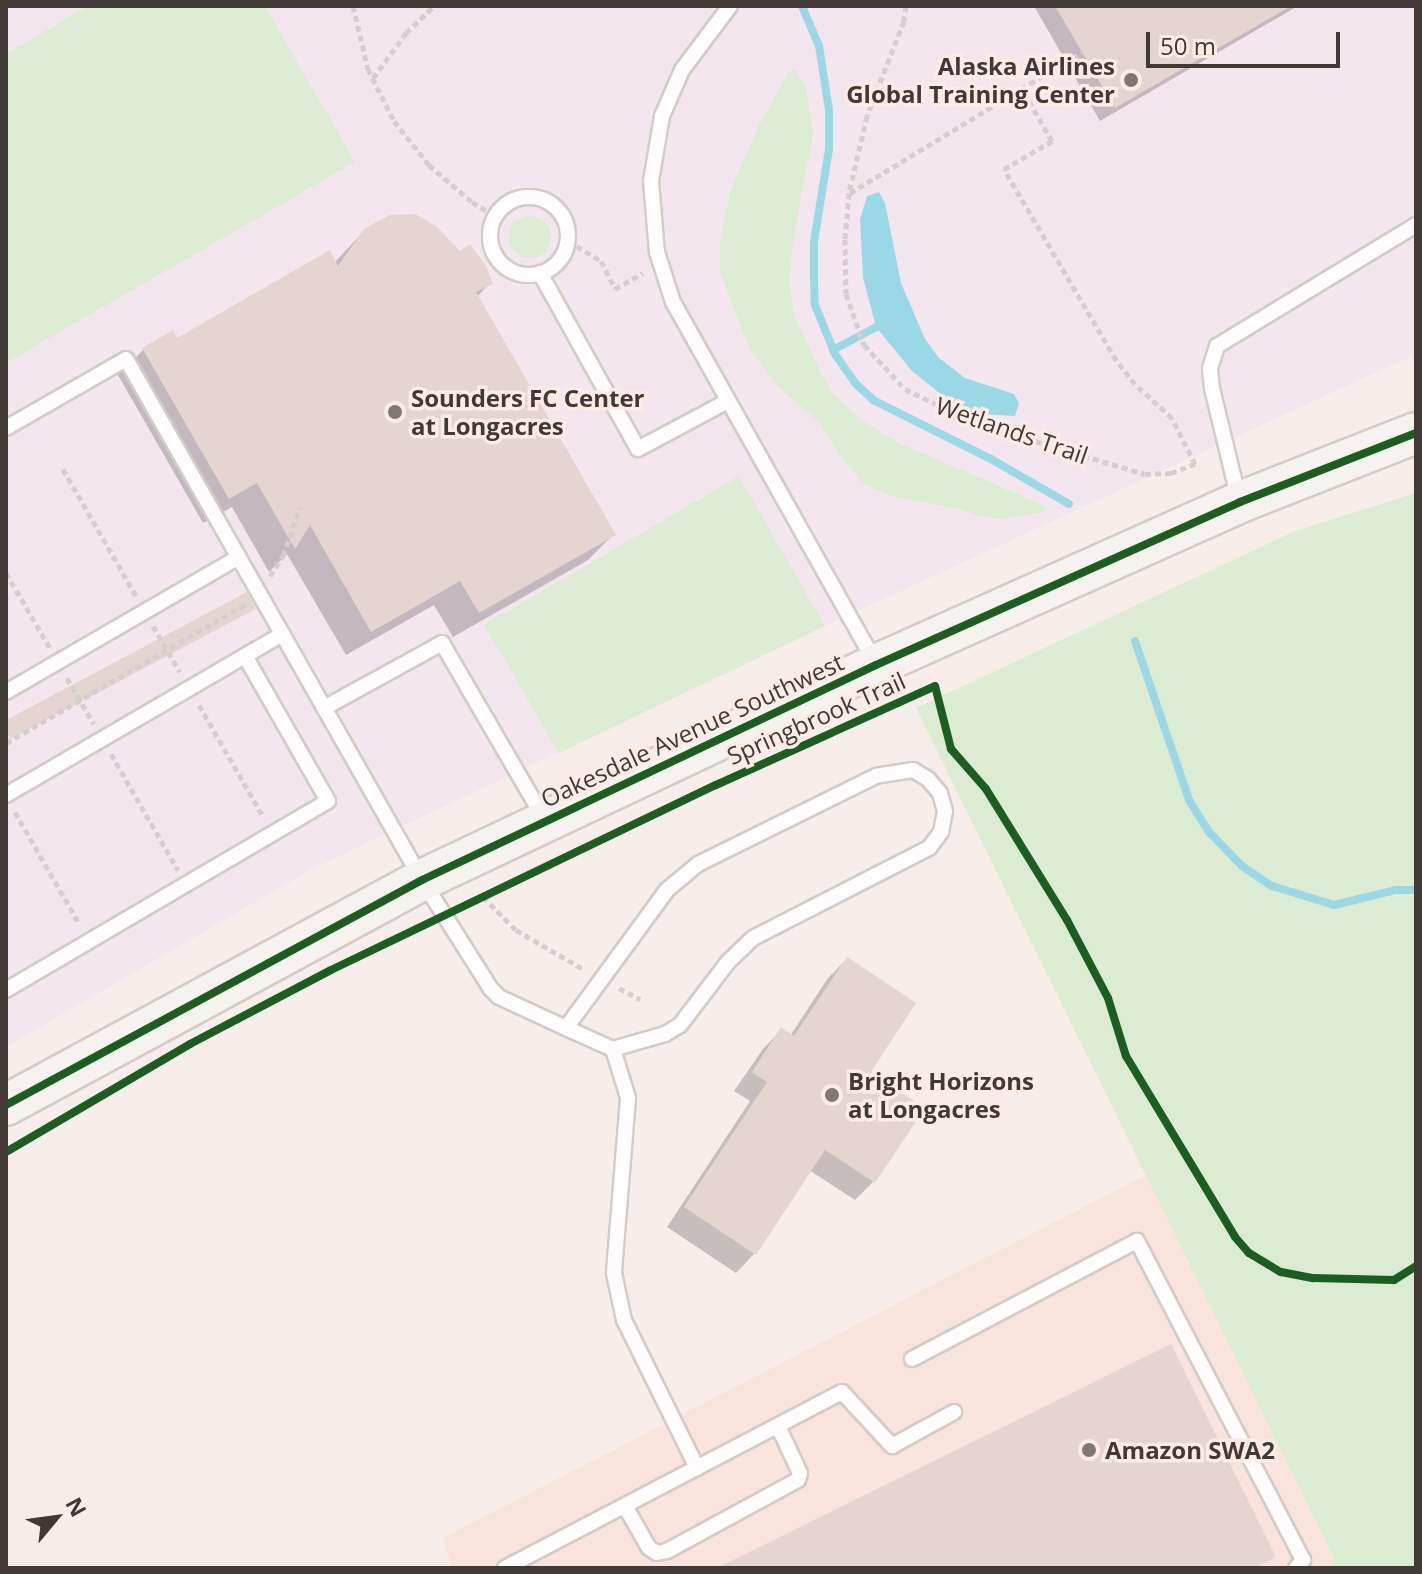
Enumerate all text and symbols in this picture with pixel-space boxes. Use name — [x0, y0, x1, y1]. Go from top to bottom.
scale bar — [1150, 16, 1344, 66]
text: 50 m — [1160, 29, 1216, 62]
place label: Alaska Airlines Global Training Center — [846, 52, 1115, 108]
marker: Alaska Airlines Global Training Center — [1122, 71, 1140, 89]
place label: Sounders FC Center at Longacres — [411, 384, 644, 440]
street label: Wetlands Trail — [932, 390, 1092, 470]
marker: Sounders FC Center at Longacres — [386, 403, 404, 421]
street label: Oakesdale Avenue Southwest — [536, 647, 848, 813]
street label: Springbrook Trail — [722, 666, 910, 770]
place label: Bright Horizons at Longacres — [848, 1067, 1034, 1123]
marker: Bright Horizons at Longacres — [823, 1086, 841, 1104]
place label: Amazon SWA2 — [1105, 1436, 1275, 1464]
marker: Amazon SWA2 — [1080, 1441, 1098, 1459]
north arrow — [16, 1478, 96, 1558]
text: N — [60, 1491, 94, 1521]

